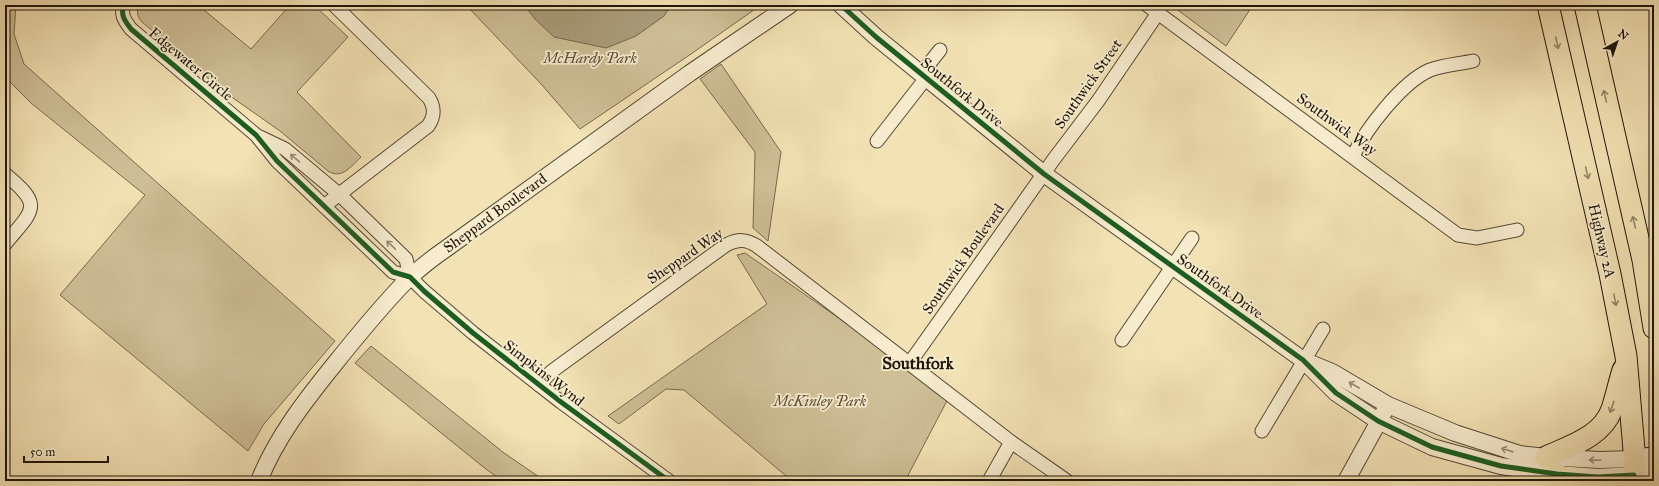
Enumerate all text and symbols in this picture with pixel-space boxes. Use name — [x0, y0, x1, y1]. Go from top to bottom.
north arrow — [1597, 22, 1637, 62]
street label: Edgewater Circle — [145, 24, 237, 104]
text: N — [1615, 27, 1631, 43]
street label: Southwick Street — [1050, 35, 1126, 132]
one-way arrow — [1553, 36, 1561, 49]
park label: McHardy Park — [541, 49, 637, 67]
street label: Southfork Drive — [917, 53, 1007, 131]
street label: Southwick Way — [1293, 89, 1381, 160]
one-way arrow — [1601, 90, 1609, 103]
one-way arrow — [290, 153, 301, 162]
one-way arrow — [1584, 166, 1591, 179]
street label: Sheppard Boulevard — [440, 169, 550, 256]
street label: Southwick Boulevard — [918, 200, 1008, 318]
street label: Highway 2A — [1585, 202, 1619, 280]
one-way arrow — [1630, 216, 1638, 229]
street label: Sheppard Way — [644, 224, 727, 288]
one-way arrow — [386, 240, 396, 250]
street label: Southfork Drive — [1174, 250, 1266, 322]
one-way arrow — [1612, 293, 1620, 306]
street label: Simpkins Wynd — [500, 336, 588, 410]
district label: Southfork — [882, 353, 955, 374]
one-way arrow — [1348, 381, 1360, 389]
park label: McKinley Park — [772, 392, 867, 410]
one-way arrow — [1608, 400, 1615, 413]
scale bar — [24, 438, 108, 464]
text: 50 m — [30, 445, 55, 459]
one-way arrow — [1501, 446, 1514, 453]
one-way arrow — [1589, 456, 1602, 463]

